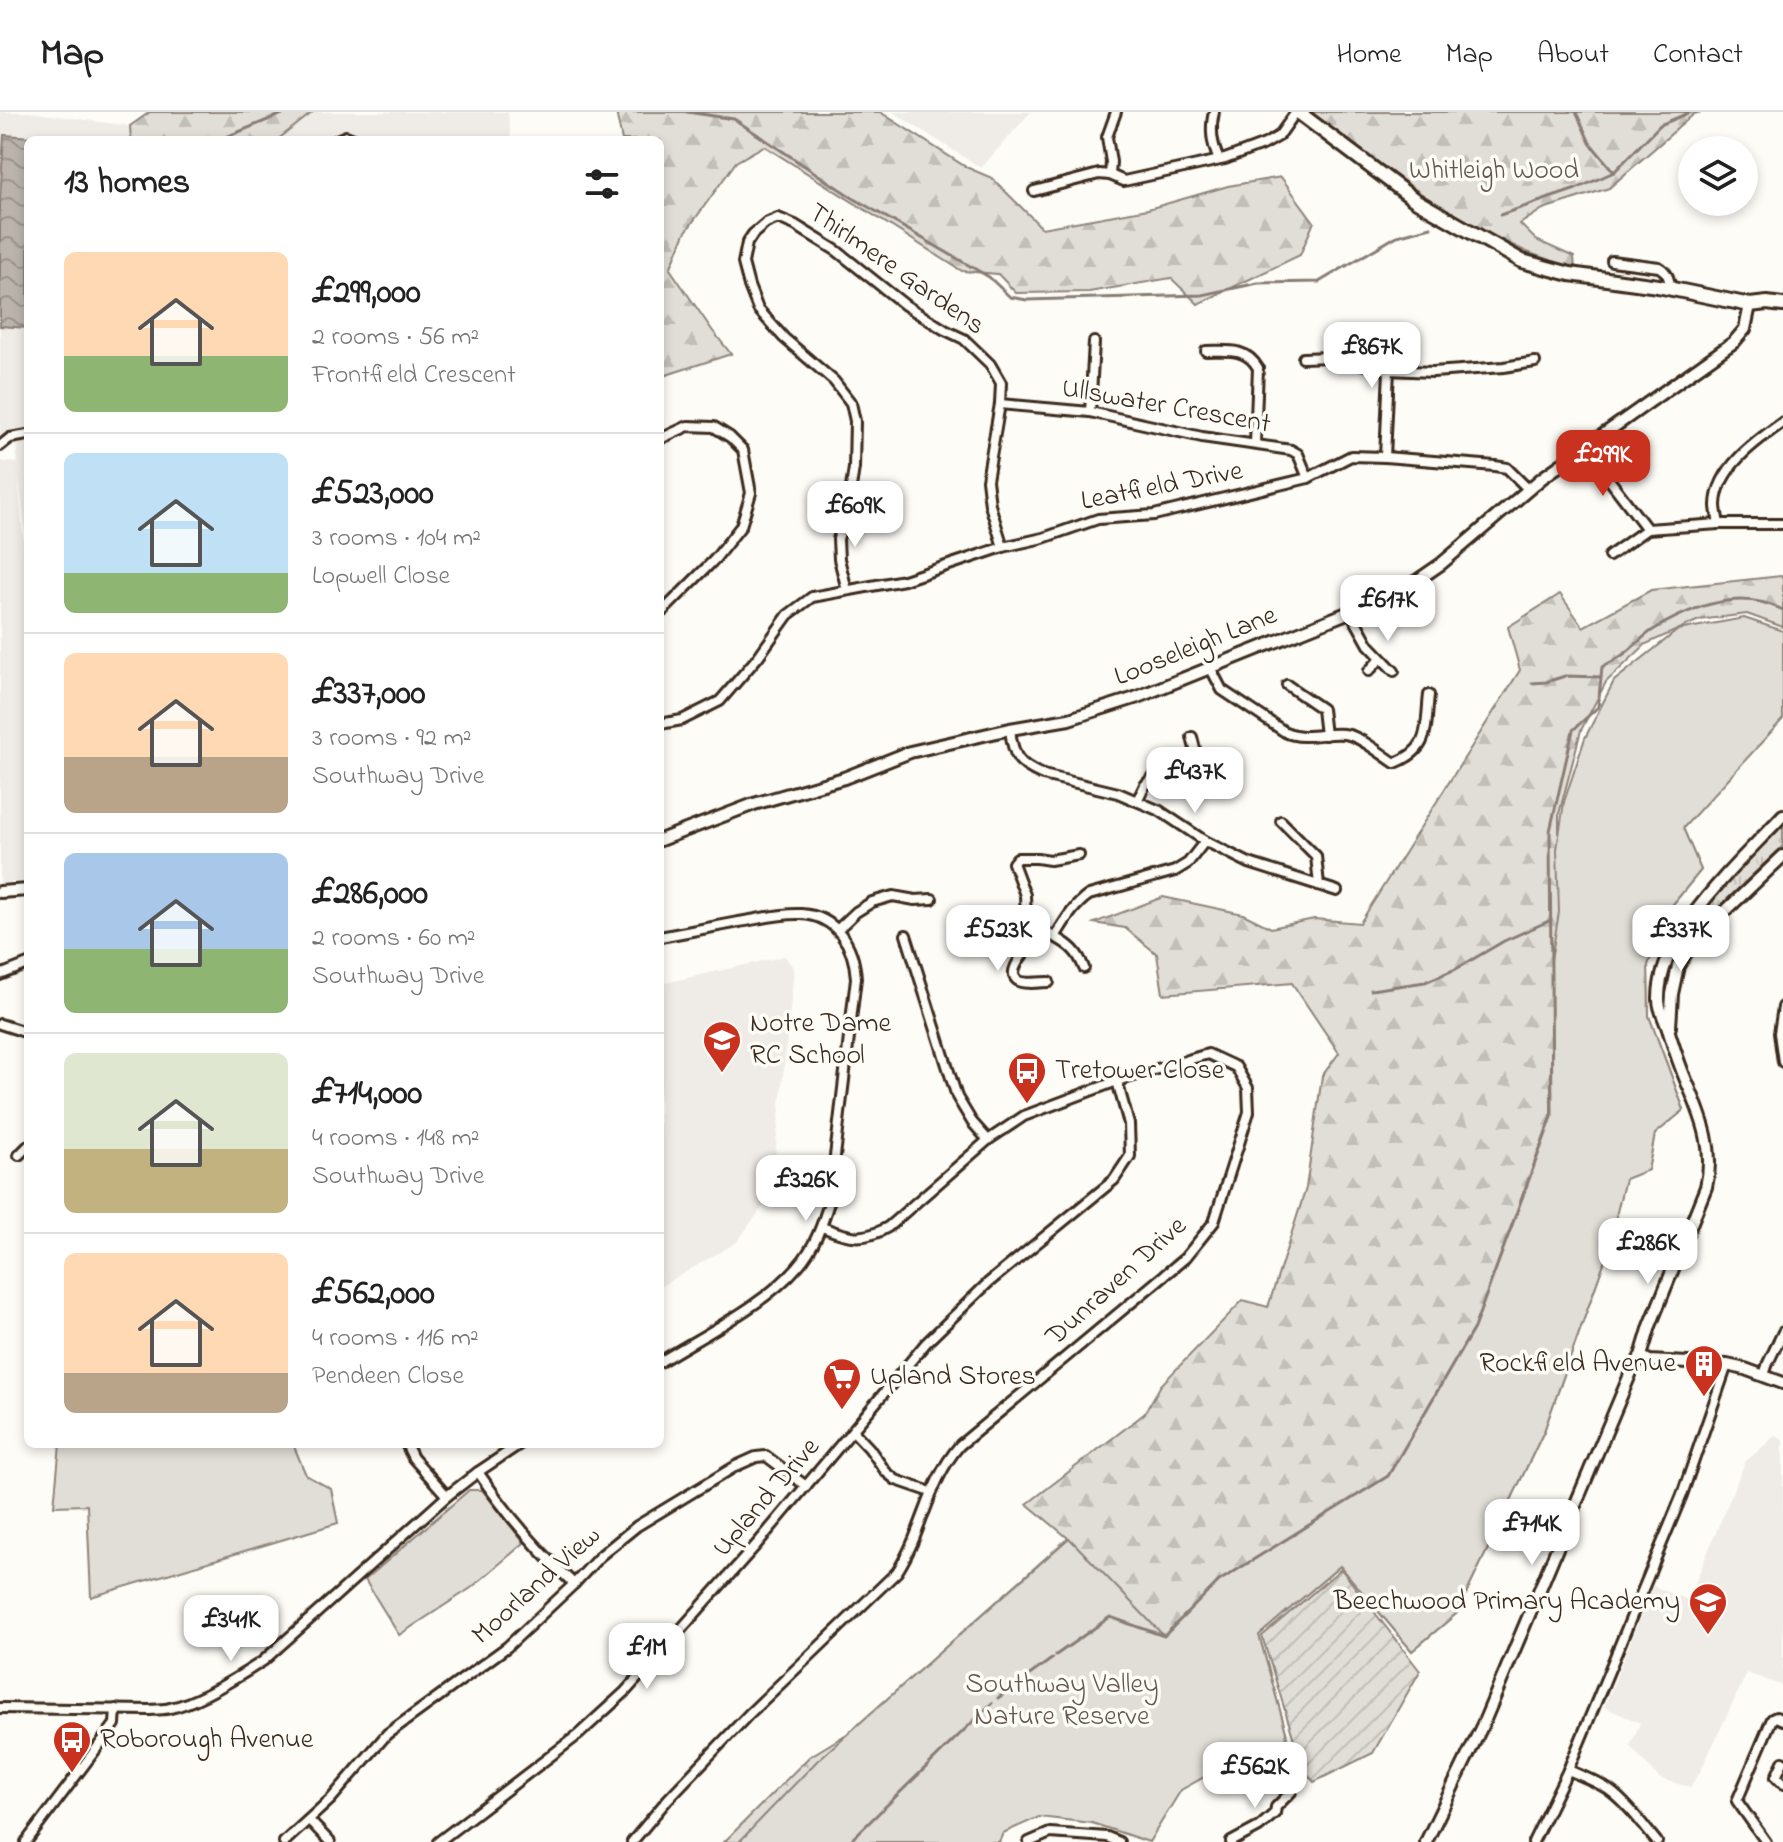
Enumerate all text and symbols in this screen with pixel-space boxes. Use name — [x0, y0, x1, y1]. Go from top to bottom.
text: Map — [40, 27, 104, 83]
text: Home — [1336, 35, 1402, 76]
text: Map — [1446, 35, 1493, 76]
text: About — [1537, 35, 1609, 76]
text: Contact — [1653, 35, 1743, 76]
map controls — [1678, 136, 1758, 216]
button: layers — [1678, 136, 1758, 216]
park label: Whitleigh Wood — [1409, 151, 1579, 192]
text: 13 homes — [64, 159, 190, 209]
icon: filters — [580, 162, 624, 206]
street label: Thirlmere Gardens — [799, 194, 993, 346]
text: £299,000 — [312, 269, 421, 319]
icon: home — [128, 284, 224, 380]
text: 2 rooms · 56 m² — [312, 319, 479, 357]
pin: £867K — [1316, 322, 1428, 390]
text: £867K — [1342, 329, 1402, 367]
text: Frontfield Crescent — [312, 357, 516, 395]
street label: Ullswater Crescent — [1058, 368, 1274, 446]
pin: £299K — [1547, 430, 1659, 498]
text: £299K — [1574, 437, 1632, 475]
street label: Leatfield Drive — [1078, 451, 1247, 523]
text: £523,000 — [312, 470, 434, 520]
pin: £609K — [799, 481, 911, 549]
icon: home — [128, 485, 224, 581]
text: £609K — [825, 488, 885, 526]
text: 3 rooms · 104 m² — [312, 520, 481, 558]
text: Lopwell Close — [312, 558, 450, 596]
pin: £617K — [1332, 575, 1444, 643]
text: £617K — [1358, 582, 1418, 620]
street label: Looseleigh Lane — [1108, 596, 1284, 698]
text: £337,000 — [312, 670, 425, 720]
icon: home — [128, 685, 224, 781]
text: 3 rooms · 92 m² — [312, 720, 471, 758]
pin: £437K — [1139, 747, 1251, 815]
text: £437K — [1164, 754, 1226, 792]
text: Southway Drive — [312, 758, 484, 796]
text: £286,000 — [312, 870, 428, 920]
icon: home — [128, 885, 224, 981]
pin: £523K — [942, 905, 1054, 973]
pin: £337K — [1625, 905, 1737, 973]
text: £523K — [964, 912, 1032, 950]
text: £337K — [1650, 912, 1712, 950]
text: 2 rooms · 60 m² — [312, 920, 476, 958]
text: Southway Drive — [312, 958, 484, 996]
place label: Notre Dame RC School — [750, 1004, 891, 1077]
school or university icon: Notre Dame RC School — [701, 1019, 743, 1074]
bus stop icon: Tretower Close — [1006, 1050, 1048, 1105]
place label: Tretower Close — [1055, 1051, 1225, 1092]
text: £714,000 — [312, 1070, 422, 1120]
icon: home — [128, 1085, 224, 1181]
text: 4 rooms · 148 m² — [312, 1120, 479, 1158]
pin: £326K — [750, 1155, 862, 1223]
text: Southway Drive — [312, 1158, 484, 1196]
text: £326K — [774, 1162, 838, 1200]
street label: Dunraven Drive — [1037, 1207, 1197, 1357]
pin: £286K — [1592, 1218, 1704, 1286]
text: £286K — [1616, 1225, 1680, 1263]
text: £562,000 — [312, 1270, 435, 1320]
icon: home — [128, 1285, 224, 1381]
text: 4 rooms · 116 m² — [312, 1320, 479, 1358]
building icon: Rockfield Avenue — [1683, 1343, 1725, 1398]
place label: Rockfield Avenue — [1480, 1344, 1676, 1385]
supermarket icon: Upland Stores — [821, 1356, 863, 1411]
place label: Upland Stores — [870, 1357, 1036, 1398]
text: Pendeen Close — [312, 1358, 464, 1396]
street label: Upland Drive — [703, 1429, 831, 1567]
pin: £714K — [1476, 1499, 1588, 1567]
text: £714K — [1503, 1506, 1561, 1544]
street label: Moorland View — [463, 1517, 611, 1655]
school or university icon: Beechwood Primary Academy — [1687, 1581, 1729, 1636]
place label: Beechwood Primary Academy — [1333, 1582, 1680, 1623]
pin: £341K — [175, 1595, 287, 1663]
text: £341K — [202, 1602, 260, 1640]
pin: £1M — [608, 1623, 686, 1691]
text: £1M — [627, 1630, 667, 1668]
park label: Southway Valley Nature Reserve — [965, 1665, 1159, 1738]
bus stop icon: Roborough Avenue — [51, 1719, 93, 1774]
place label: Roborough Avenue — [100, 1720, 314, 1761]
pin: £562K — [1199, 1742, 1311, 1810]
text: £562K — [1221, 1749, 1289, 1787]

